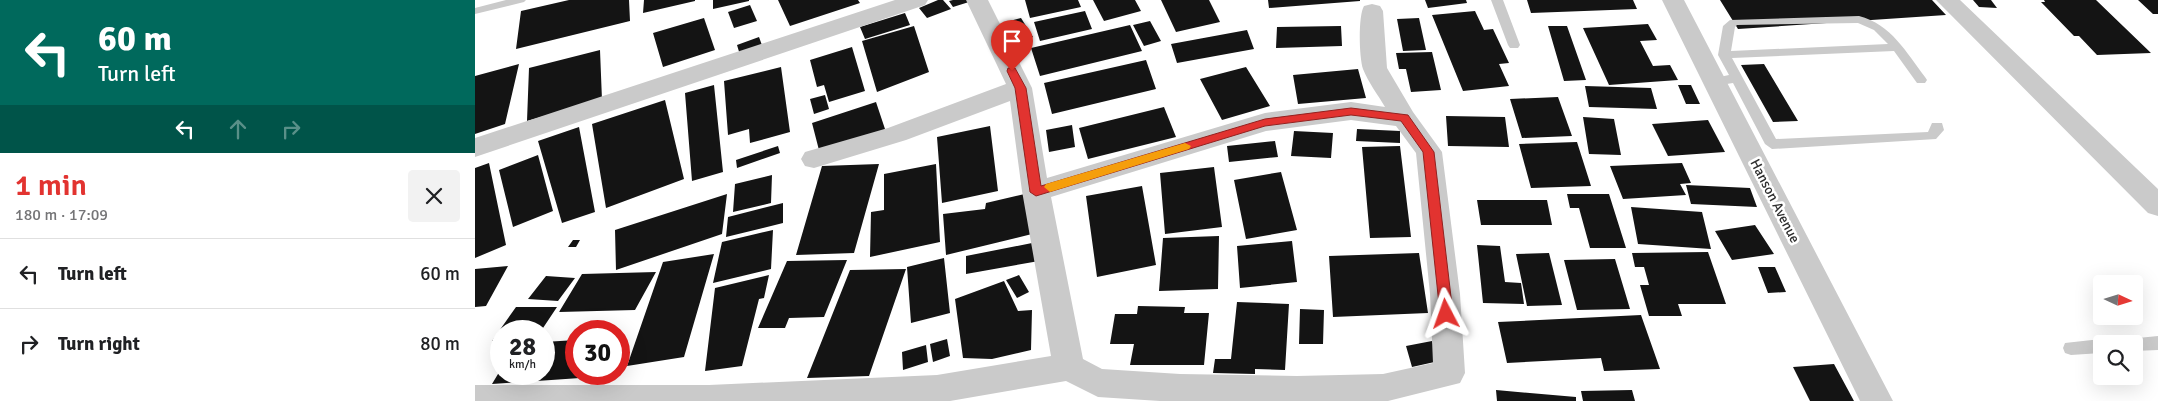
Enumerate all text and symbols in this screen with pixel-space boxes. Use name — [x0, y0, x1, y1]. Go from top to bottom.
text: 60 m — [98, 17, 172, 60]
icon: left — [15, 20, 80, 85]
pin — [991, 20, 1033, 71]
icon: arrive — [998, 27, 1026, 55]
text: Turn left — [98, 60, 176, 87]
icon: left — [171, 115, 199, 143]
icon: ahead — [224, 115, 252, 143]
icon: right — [277, 115, 305, 143]
street label: Hanson Avenue — [1747, 156, 1803, 246]
text: 1 min — [15, 167, 87, 204]
button: close — [408, 170, 460, 222]
text: 180 m · 17:09 — [15, 205, 108, 225]
icon: left — [15, 260, 43, 288]
text: Turn left — [58, 262, 127, 286]
text: 60 m — [420, 262, 460, 286]
north arrow — [2093, 275, 2143, 325]
map controls — [2093, 275, 2143, 385]
position arrow — [1419, 287, 1471, 339]
speed limit sign: 30 — [565, 320, 630, 385]
icon: right — [15, 330, 43, 358]
text: 28 — [509, 331, 536, 362]
text: Turn right — [58, 332, 140, 356]
text: 80 m — [420, 332, 460, 356]
button: search — [2093, 335, 2143, 385]
text: km/h — [509, 357, 536, 372]

